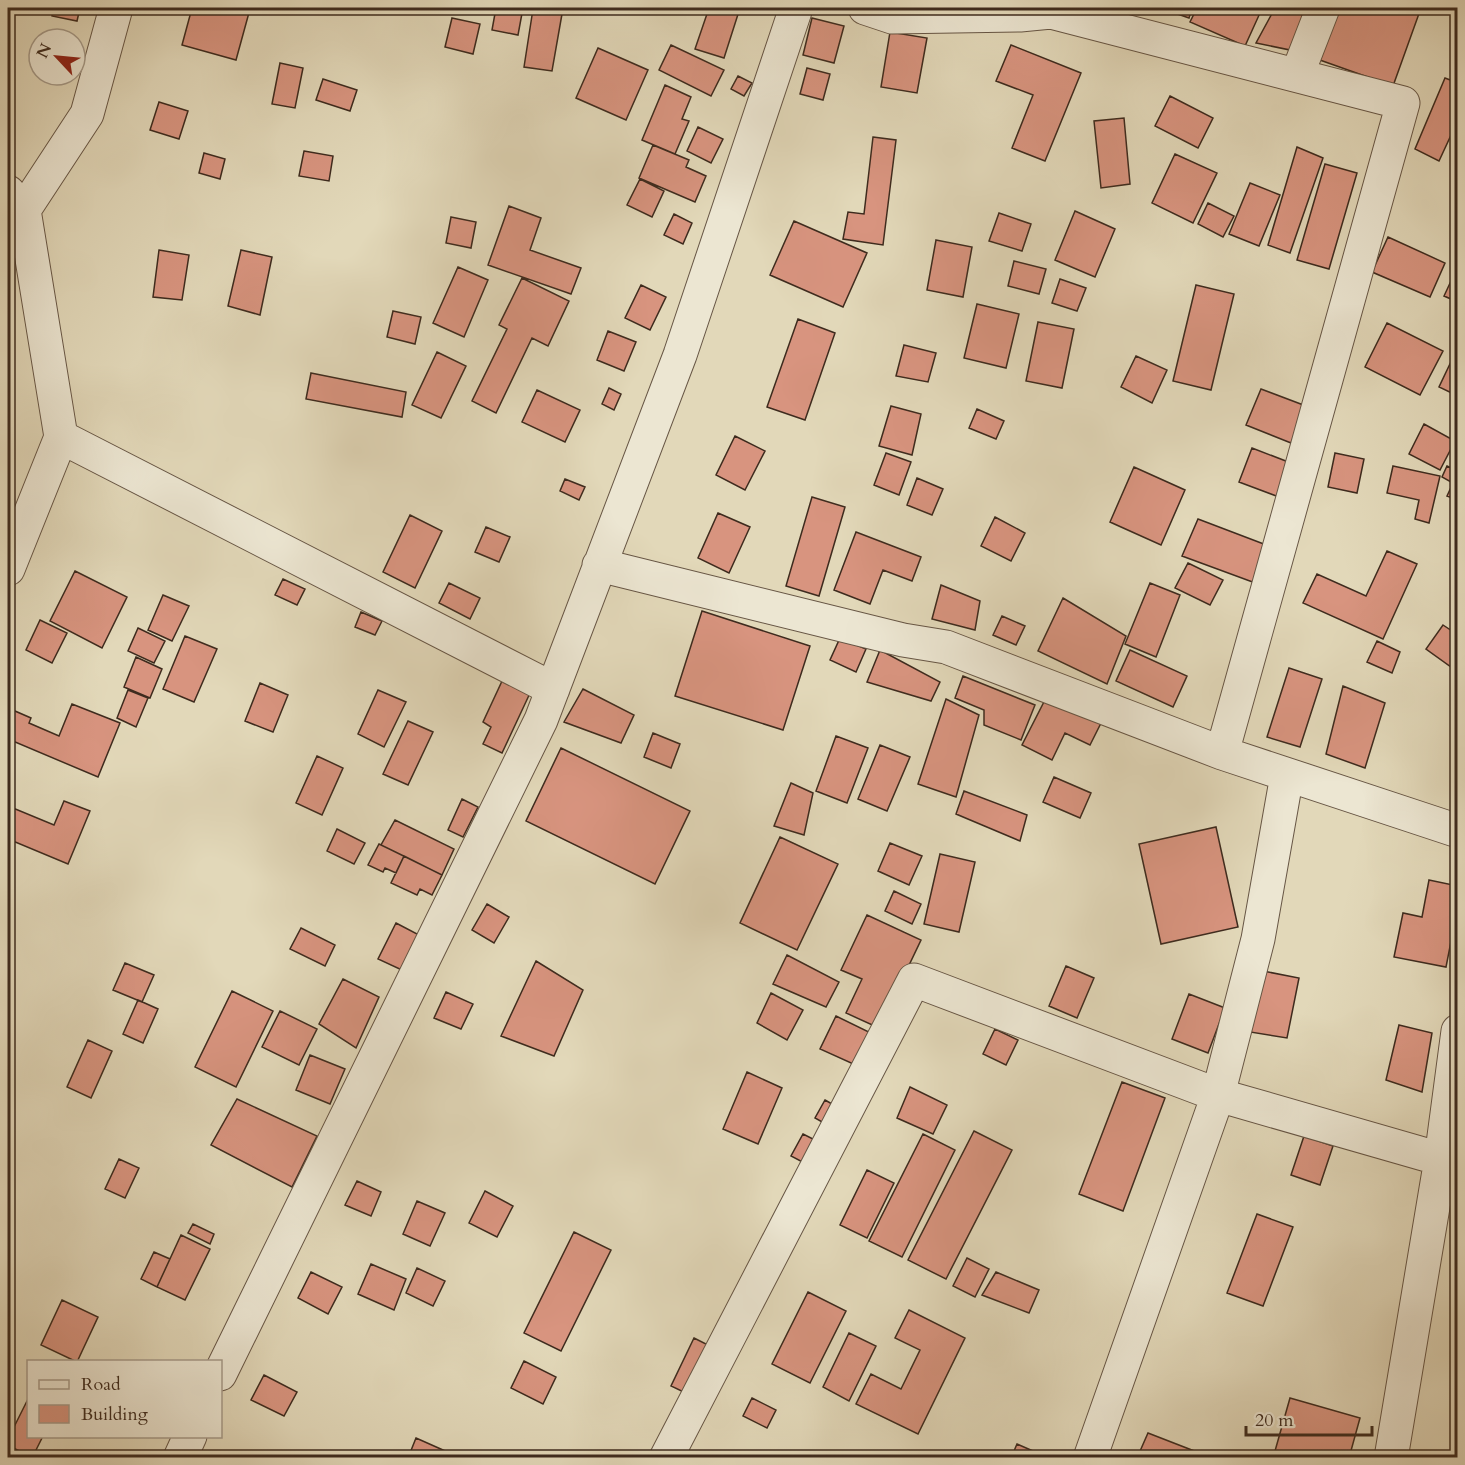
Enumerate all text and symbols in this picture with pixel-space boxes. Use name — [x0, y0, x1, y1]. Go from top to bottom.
north arrow — [27, 27, 87, 87]
text: N — [31, 40, 57, 62]
legend — [27, 1360, 222, 1438]
text: Road — [81, 1372, 121, 1397]
scale bar — [1246, 1399, 1372, 1437]
text: Building — [81, 1402, 149, 1427]
text: 20 m — [1255, 1408, 1294, 1433]

